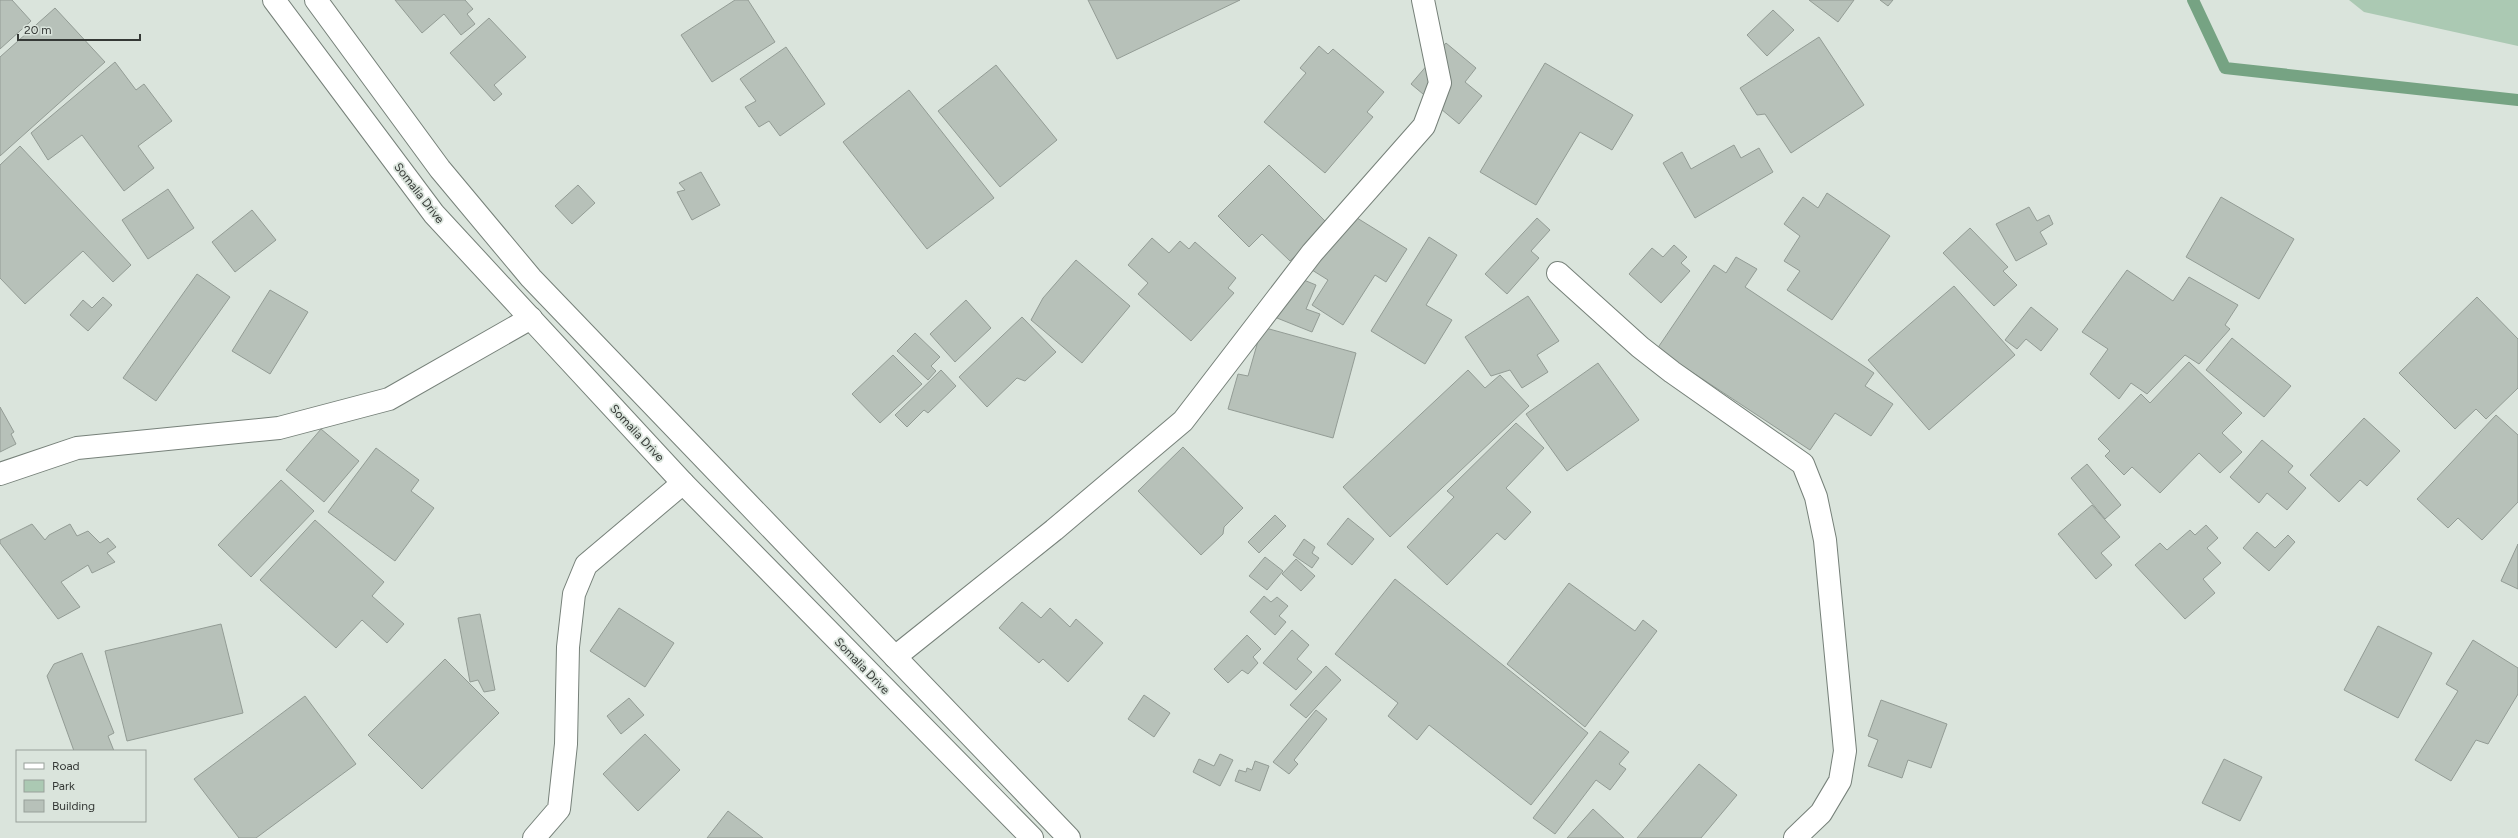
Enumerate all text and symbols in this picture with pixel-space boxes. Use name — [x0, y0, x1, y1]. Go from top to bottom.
scale bar — [18, 16, 140, 42]
text: 20 m — [24, 23, 52, 37]
street label: Somalia Drive — [391, 160, 447, 226]
street label: Somalia Drive — [607, 402, 667, 465]
street label: Somalia Drive — [832, 635, 893, 697]
legend — [16, 750, 146, 822]
text: Road — [52, 759, 80, 773]
text: Park — [52, 779, 75, 793]
text: Building — [52, 799, 95, 813]

